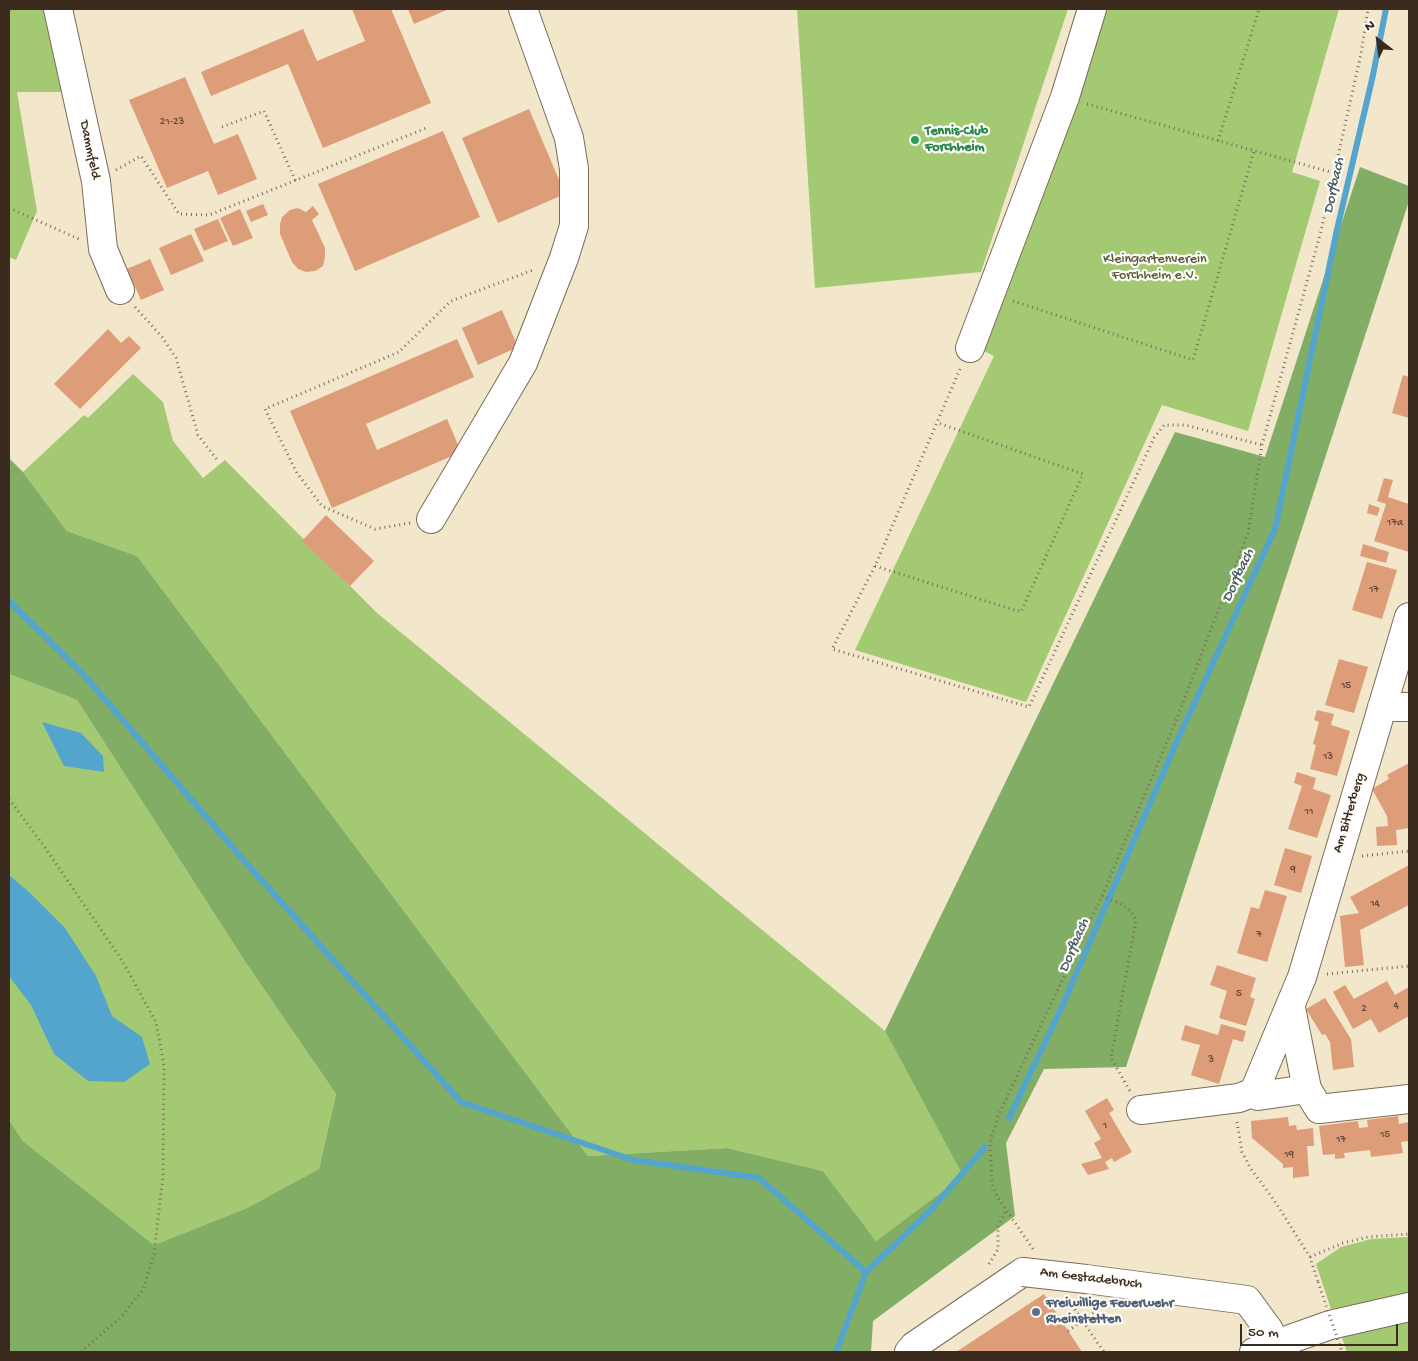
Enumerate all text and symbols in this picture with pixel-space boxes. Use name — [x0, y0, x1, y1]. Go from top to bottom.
north arrow — [1353, 15, 1403, 65]
text: N — [1362, 17, 1378, 36]
house number: 21-23 — [160, 115, 184, 129]
street label: Dammfeld — [75, 119, 103, 181]
place label: Tennis-Club Forchheim — [925, 124, 988, 156]
marker: Tennis-Club Forchheim — [909, 134, 921, 146]
water label: Dorfbach — [1320, 156, 1350, 216]
park label: Kleingartenverein Forchheim e.V. — [1103, 252, 1207, 284]
house number: 17a — [1387, 516, 1403, 530]
water label: Dorfbach — [1219, 546, 1259, 606]
house number: 17 — [1369, 583, 1379, 597]
house number: 15 — [1341, 679, 1351, 693]
house number: 13 — [1323, 750, 1333, 764]
street label: Am Bitterberg — [1330, 771, 1370, 855]
house number: 11 — [1305, 805, 1313, 819]
house number: 9 — [1290, 863, 1296, 877]
house number: 14 — [1370, 897, 1380, 911]
water label: Dorfbach — [1056, 916, 1094, 976]
house number: 7 — [1256, 928, 1262, 942]
house number: 5 — [1236, 987, 1242, 1001]
house number: 4 — [1393, 999, 1399, 1013]
house number: 2 — [1361, 1002, 1367, 1016]
house number: 3 — [1208, 1053, 1214, 1067]
house number: 1 — [1103, 1119, 1107, 1133]
house number: 15 — [1380, 1128, 1390, 1142]
house number: 17 — [1336, 1133, 1346, 1147]
house number: 19 — [1284, 1148, 1294, 1162]
street label: Am Gestadebruch — [1039, 1264, 1143, 1294]
place label: Freiwillige Feuerwehr Rheinstetten — [1046, 1296, 1174, 1328]
marker: Freiwillige Feuerwehr Rheinstetten — [1030, 1306, 1042, 1318]
scale bar — [1243, 1314, 1400, 1346]
text: 50 m — [1248, 1324, 1279, 1342]

